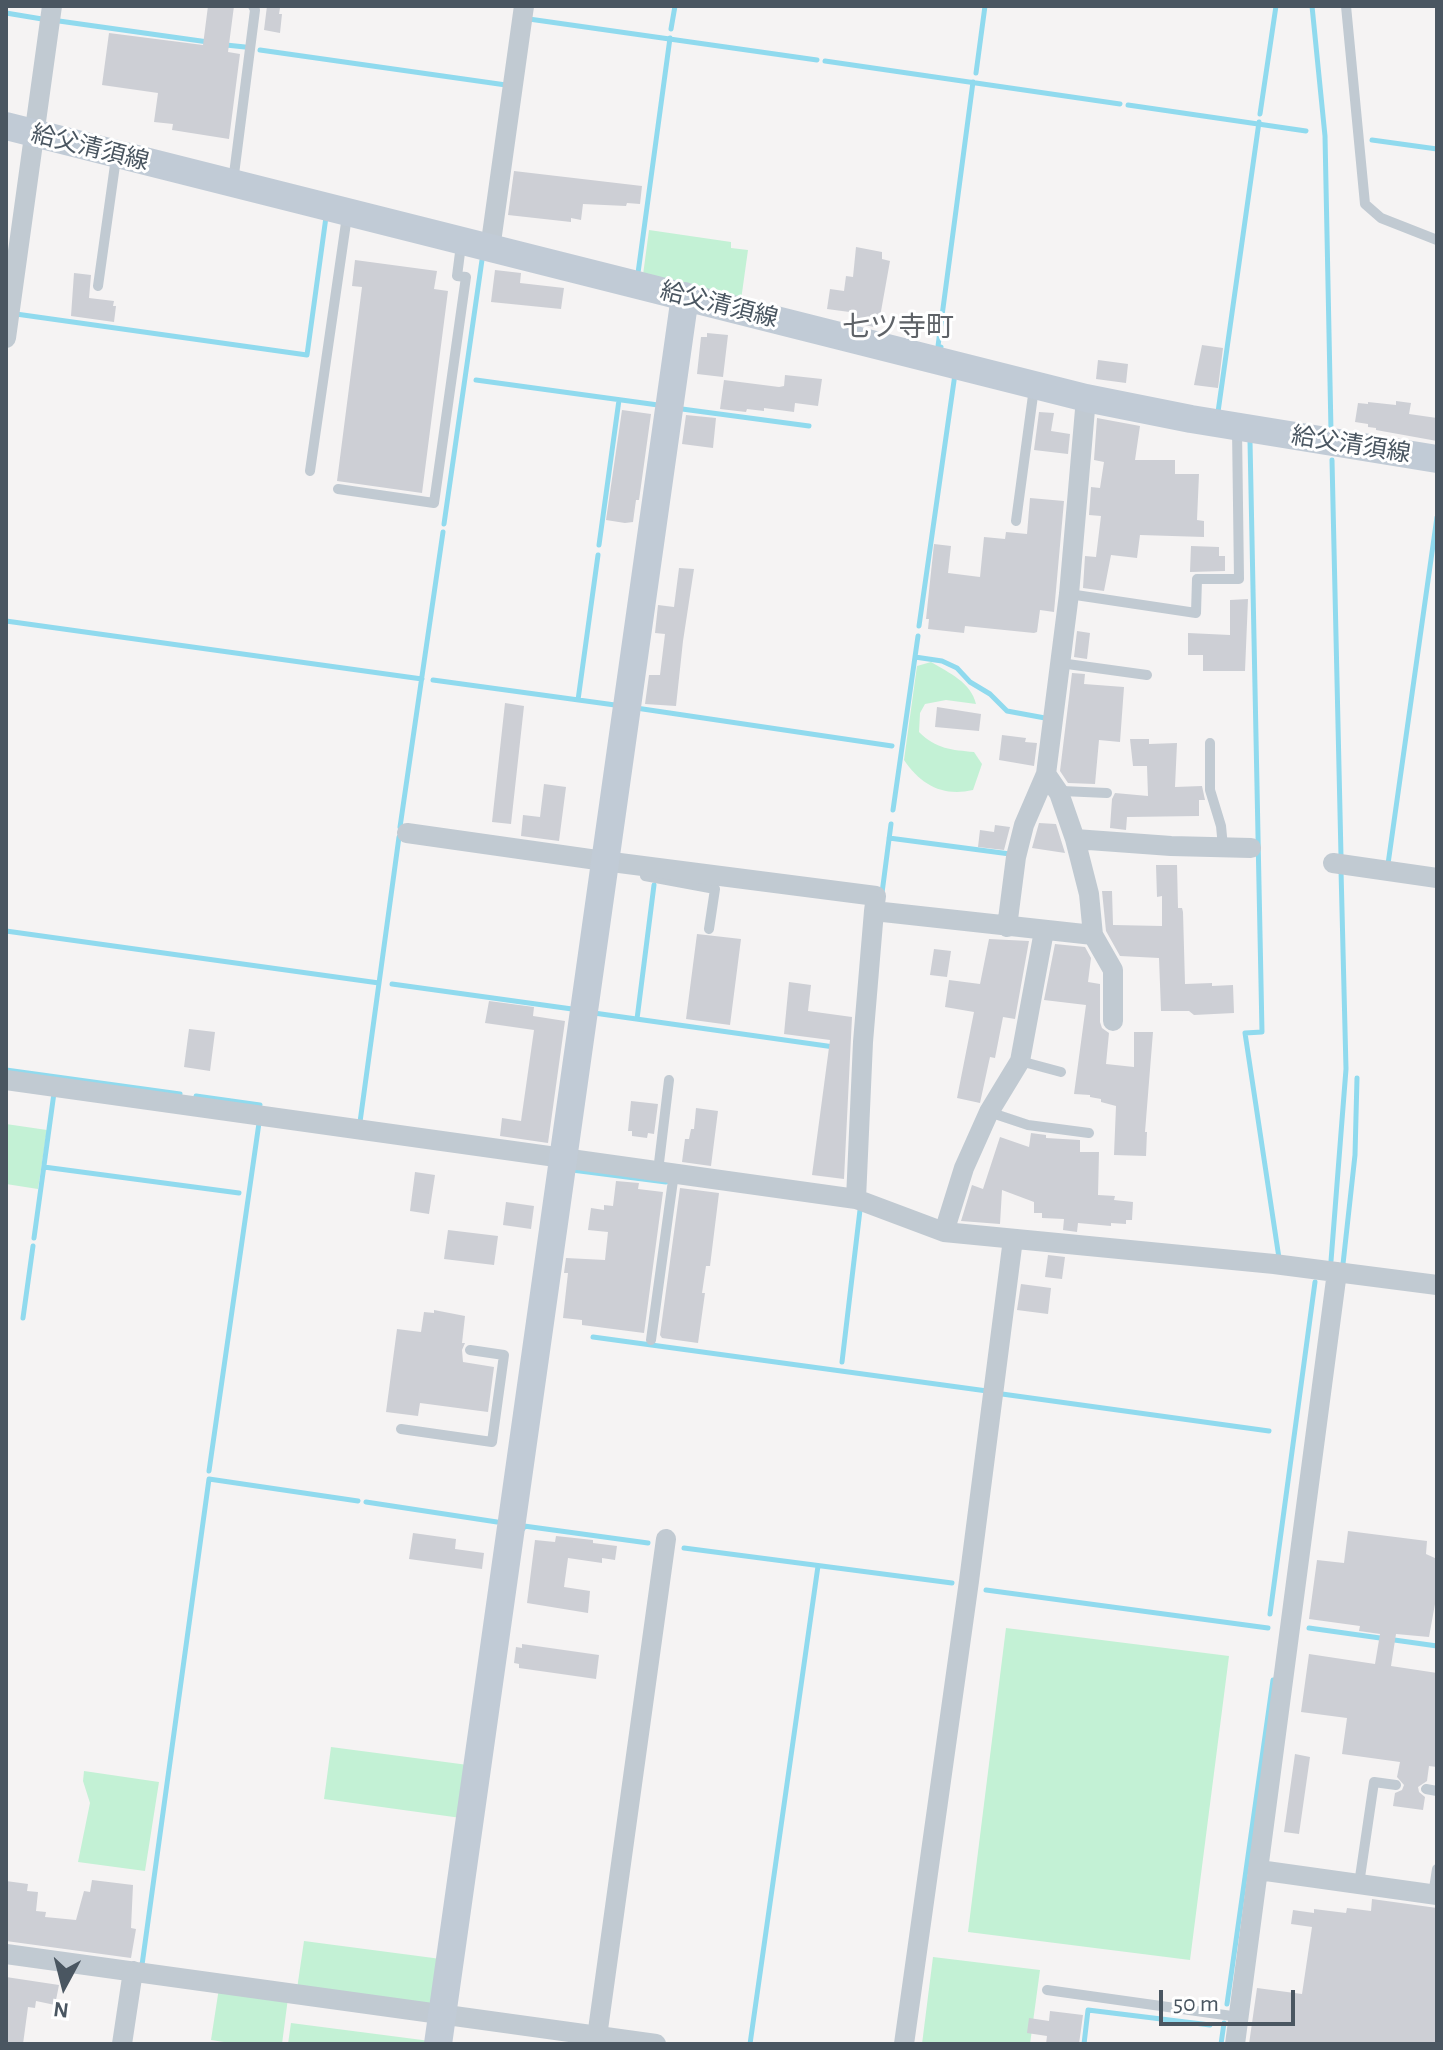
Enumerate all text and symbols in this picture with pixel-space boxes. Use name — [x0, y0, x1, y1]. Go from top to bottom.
street label: 給父清須線 — [28, 120, 152, 176]
street label: 給父清須線 — [657, 277, 781, 333]
district label: 七ツ寺町 — [842, 311, 954, 345]
street label: 給父清須線 — [1289, 421, 1413, 469]
north arrow — [24, 1946, 104, 2026]
scale bar — [1163, 1974, 1299, 2024]
text: 50 m — [1173, 1992, 1219, 2016]
text: N — [52, 1998, 70, 2022]

